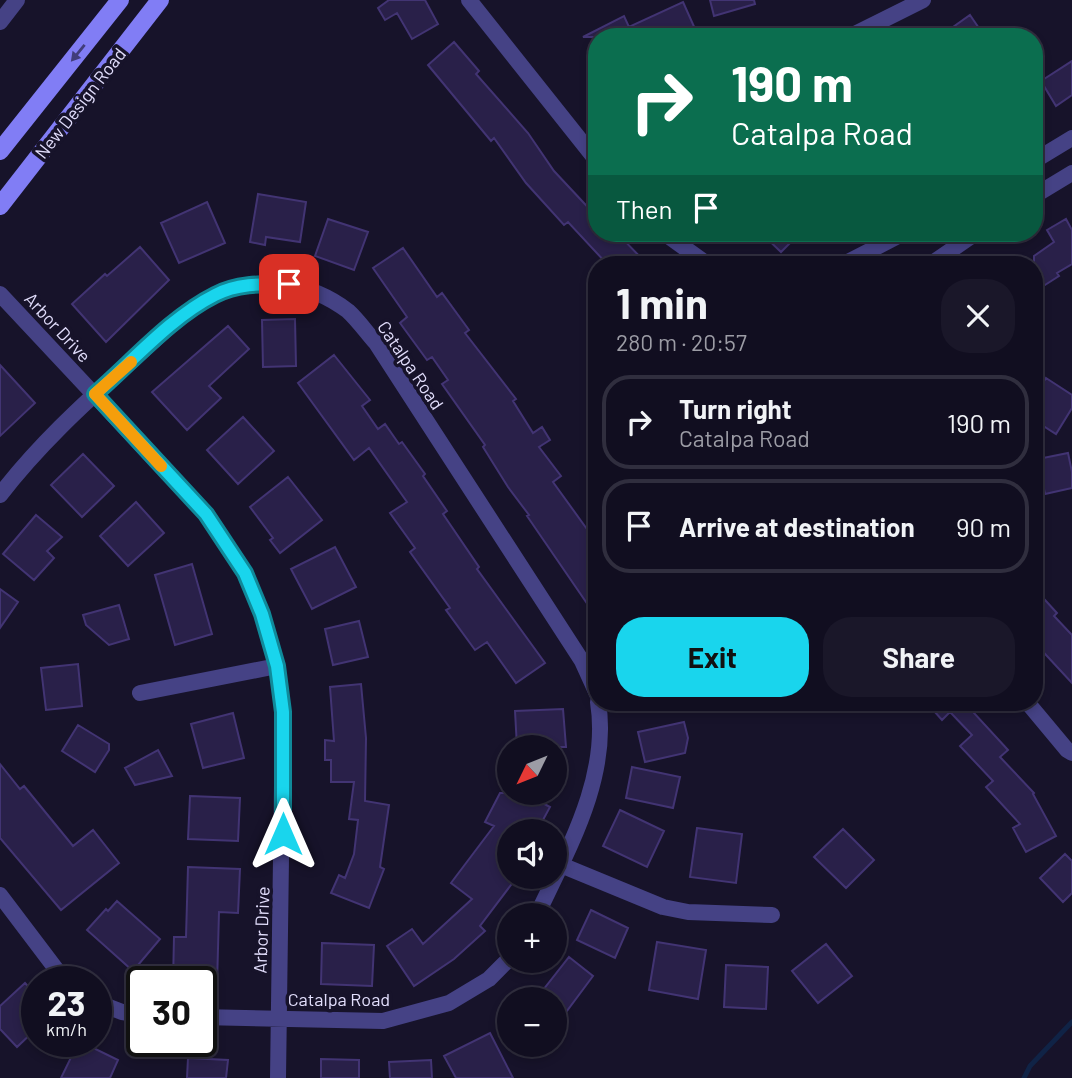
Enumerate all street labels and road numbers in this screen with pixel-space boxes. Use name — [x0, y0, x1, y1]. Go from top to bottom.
street label: New Design Road — [30, 43, 130, 163]
street label: Arbor Drive — [20, 288, 96, 366]
street label: Catalpa Road — [373, 316, 449, 414]
street label: Arbor Drive — [248, 886, 274, 974]
street label: Catalpa Road — [288, 988, 390, 1010]

